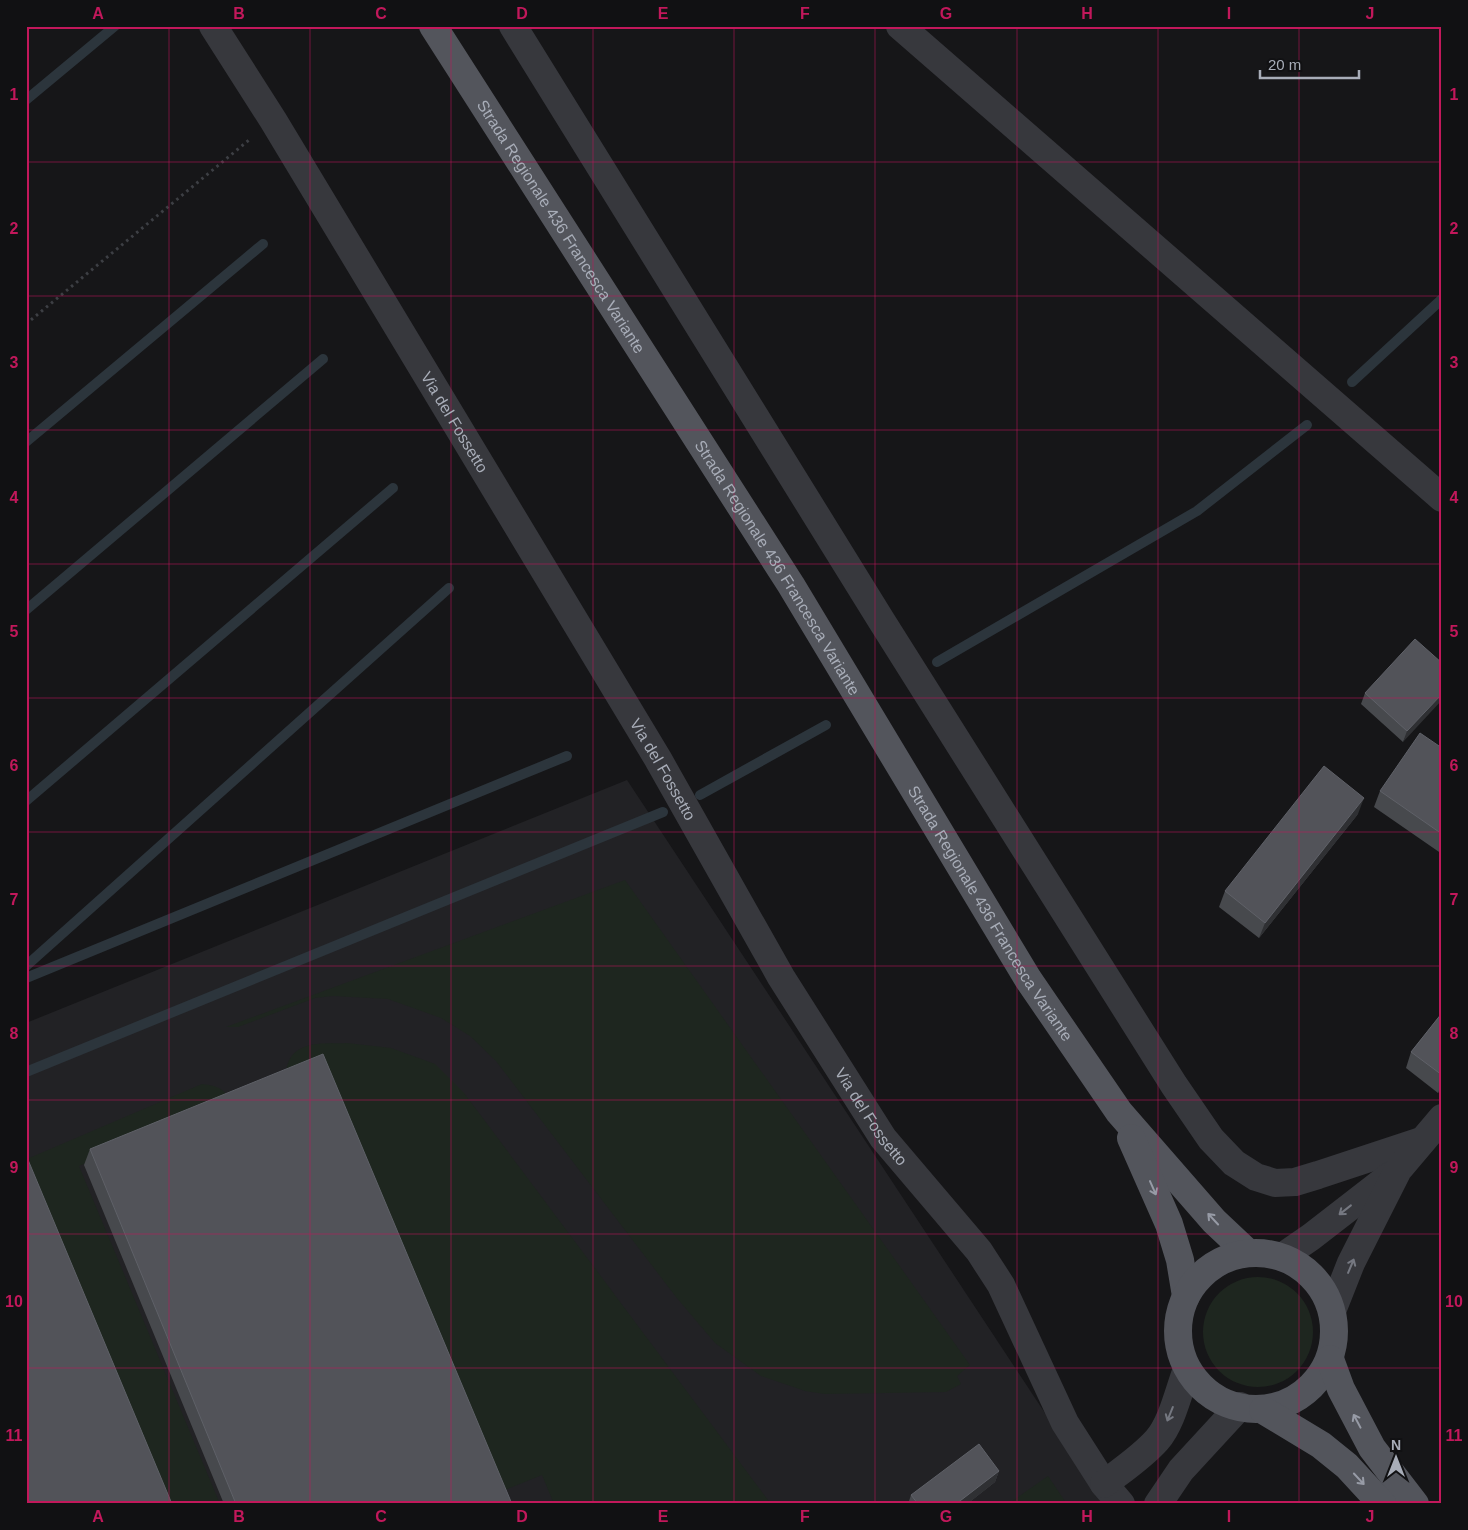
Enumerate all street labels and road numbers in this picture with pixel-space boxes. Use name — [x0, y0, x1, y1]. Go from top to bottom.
street label: Strada Regionale 436 Francesca Variante — [474, 97, 649, 356]
street label: Via del Fossetto — [418, 368, 492, 475]
street label: Strada Regionale 436 Francesca Variante — [692, 437, 864, 698]
street label: Via del Fossetto — [627, 715, 699, 823]
street label: Strada Regionale 436 Francesca Variante — [905, 783, 1076, 1044]
street label: Via del Fossetto — [832, 1064, 911, 1169]

